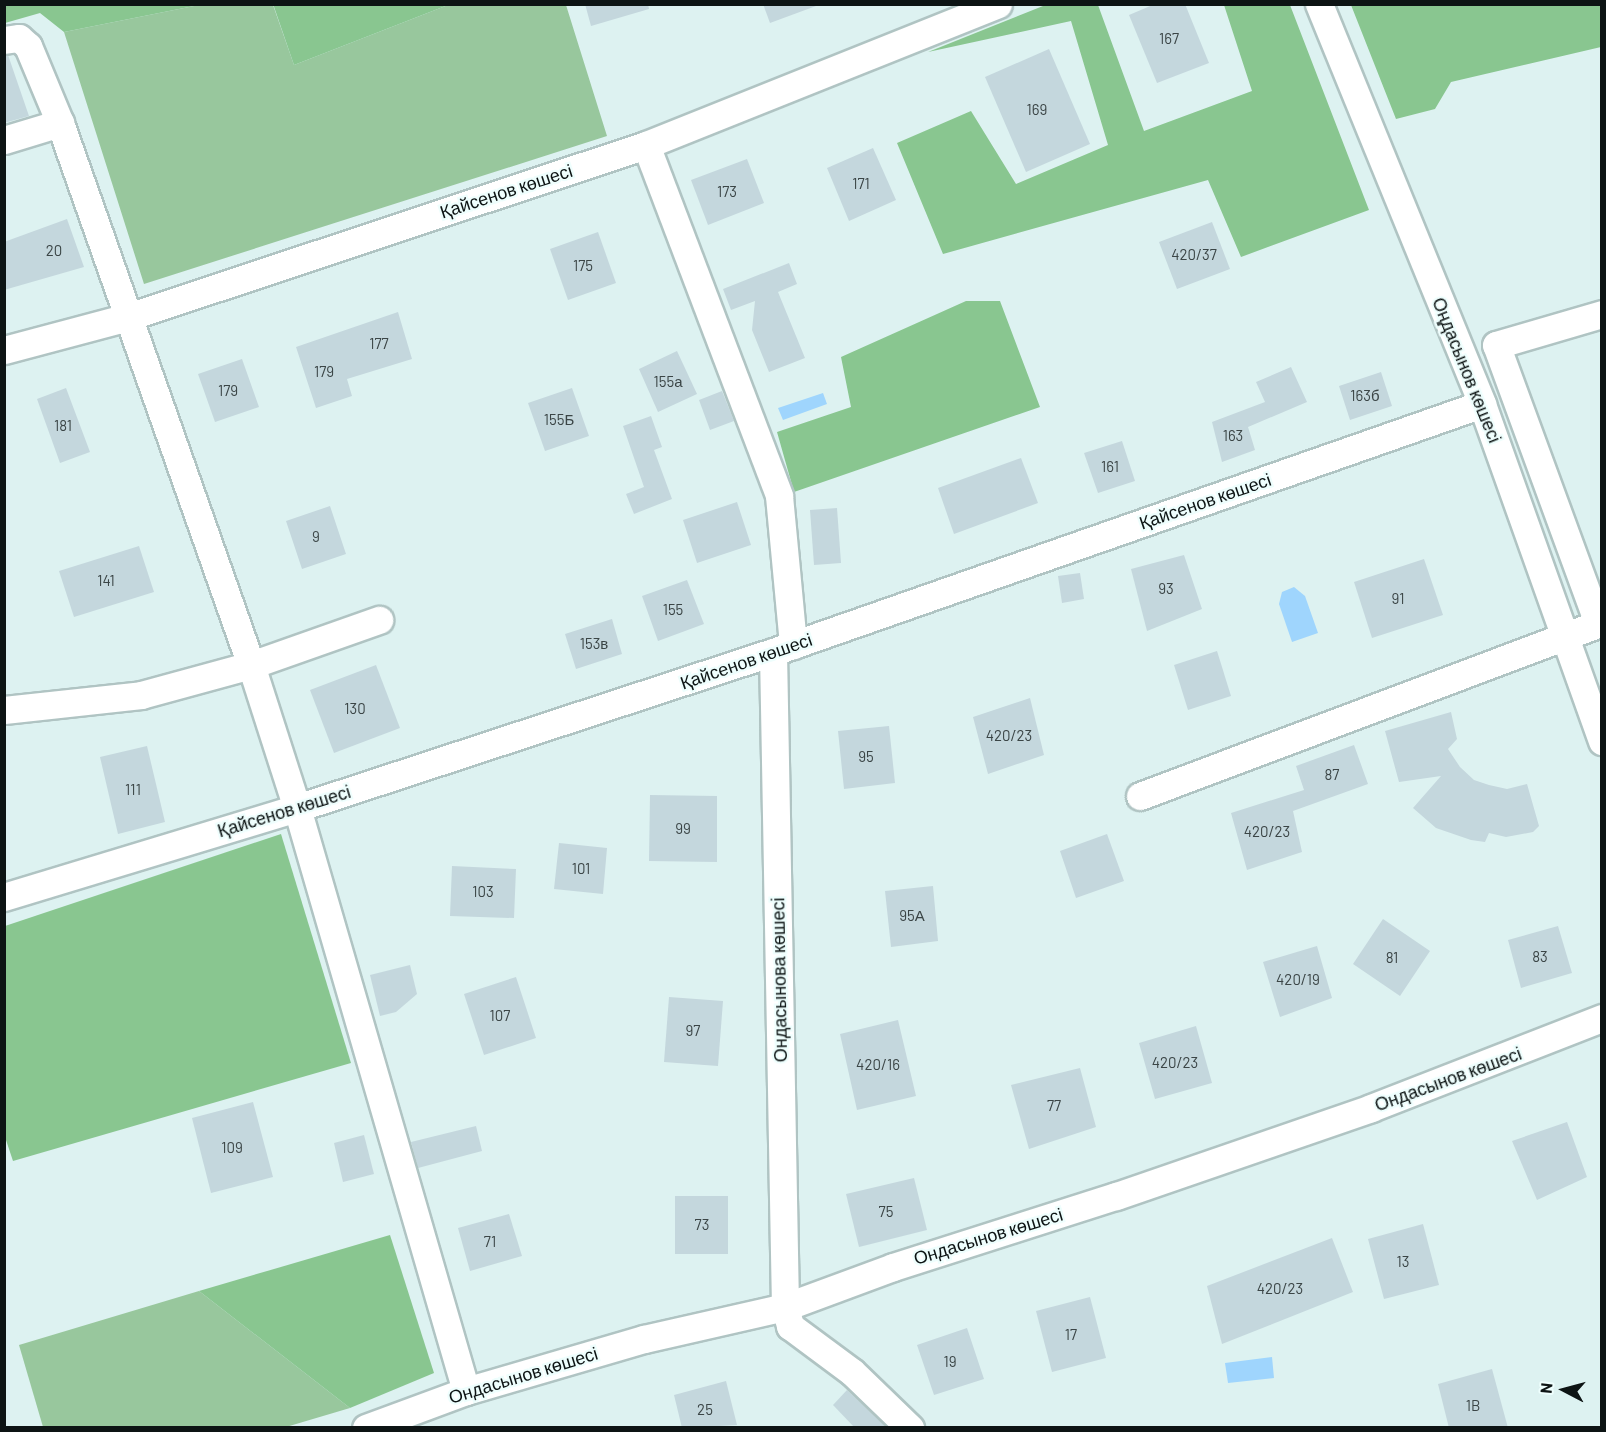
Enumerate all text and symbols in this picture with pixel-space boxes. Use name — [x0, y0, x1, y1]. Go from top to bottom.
house number: 167 — [1159, 30, 1179, 48]
house number: 169 — [1027, 101, 1047, 119]
street label: Қайсенов көшесі — [437, 159, 575, 223]
house number: 171 — [852, 175, 870, 193]
house number: 173 — [717, 183, 737, 201]
house number: 20 — [46, 242, 62, 260]
house number: 420/37 — [1171, 246, 1217, 264]
house number: 175 — [573, 257, 593, 275]
street label: Оңдасынов көшесі — [1428, 294, 1506, 446]
house number: 177 — [369, 335, 389, 353]
house number: 179 — [314, 363, 334, 381]
house number: 155а — [653, 373, 683, 391]
house number: 179 — [218, 382, 238, 400]
house number: 163б — [1350, 387, 1380, 405]
house number: 155Б — [544, 411, 574, 429]
house number: 181 — [54, 417, 72, 435]
house number: 163 — [1223, 427, 1243, 445]
house number: 161 — [1101, 458, 1119, 476]
street label: Қайсенов көшесі — [1136, 468, 1274, 534]
house number: 9 — [312, 528, 320, 546]
house number: 141 — [97, 572, 115, 590]
house number: 93 — [1158, 580, 1174, 598]
house number: 91 — [1392, 590, 1404, 608]
house number: 155 — [663, 601, 683, 619]
street label: Қайсенов көшесі — [677, 628, 815, 694]
house number: 153в — [580, 635, 608, 653]
house number: 130 — [344, 700, 366, 718]
house number: 420/23 — [986, 727, 1032, 745]
house number: 95 — [858, 748, 874, 766]
house number: 87 — [1325, 766, 1339, 784]
street label: Қайсенов көшесі — [215, 780, 353, 842]
house number: 111 — [125, 781, 141, 799]
house number: 99 — [675, 820, 691, 838]
house number: 420/23 — [1244, 823, 1290, 841]
house number: 101 — [572, 860, 590, 878]
house number: 103 — [472, 883, 494, 901]
street label: Ондасынова көшесі — [767, 897, 791, 1063]
house number: 95А — [899, 907, 925, 925]
house number: 83 — [1532, 948, 1548, 966]
house number: 81 — [1386, 949, 1398, 967]
house number: 420/19 — [1276, 971, 1320, 989]
house number: 107 — [490, 1007, 510, 1025]
house number: 97 — [686, 1022, 700, 1040]
street label: Ондасынов көшесі — [1372, 1042, 1524, 1116]
house number: 420/23 — [1152, 1054, 1198, 1072]
house number: 420/16 — [856, 1056, 900, 1074]
house number: 77 — [1047, 1097, 1061, 1115]
house number: 109 — [221, 1139, 243, 1157]
house number: 75 — [879, 1203, 893, 1221]
street label: Ондасынов көшесі — [911, 1203, 1065, 1269]
house number: 73 — [695, 1216, 709, 1234]
house number: 71 — [484, 1233, 496, 1251]
house number: 13 — [1397, 1253, 1409, 1271]
house number: 420/23 — [1257, 1280, 1303, 1298]
house number: 17 — [1065, 1326, 1077, 1344]
street label: Ондасынов көшесі — [446, 1342, 600, 1408]
house number: 19 — [943, 1353, 957, 1371]
north arrow — [1534, 1360, 1594, 1420]
text: N — [1536, 1382, 1556, 1394]
house number: 1B — [1466, 1397, 1480, 1415]
house number: 25 — [697, 1401, 713, 1419]

